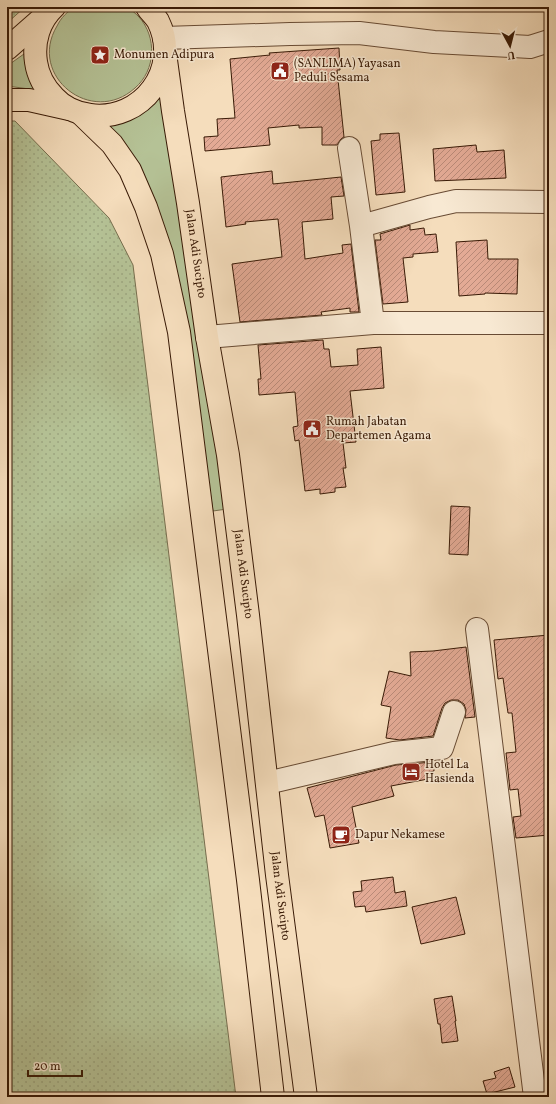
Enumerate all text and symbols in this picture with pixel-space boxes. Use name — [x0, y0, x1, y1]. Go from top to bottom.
north arrow — [490, 26, 530, 66]
place icon: Monumen Adipura — [89, 44, 111, 66]
place label: Monumen Adipura — [114, 47, 214, 63]
text: U — [506, 47, 516, 62]
place label: (SANLIMA) Yayasan Peduli Sesama — [294, 56, 401, 86]
public building icon: (SANLIMA) Yayasan Peduli Sesama — [269, 60, 291, 82]
street label: Jalan Adi Sucipto — [181, 208, 209, 299]
place label: Rumah Jabatan Departemen Agama — [326, 414, 431, 444]
public building icon: Rumah Jabatan Departemen Agama — [301, 418, 323, 440]
street label: Jalan Adi Sucipto — [229, 529, 256, 620]
place label: Hotel La Hasienda — [425, 757, 474, 787]
hotel icon: Hotel La Hasienda — [400, 761, 422, 783]
cafe icon: Dapur Nekamese — [330, 824, 352, 846]
place label: Dapur Nekamese — [355, 827, 445, 843]
street label: Jalan Adi Sucipto — [266, 850, 293, 942]
scale bar — [28, 1052, 82, 1078]
text: 20 m — [34, 1059, 61, 1075]

